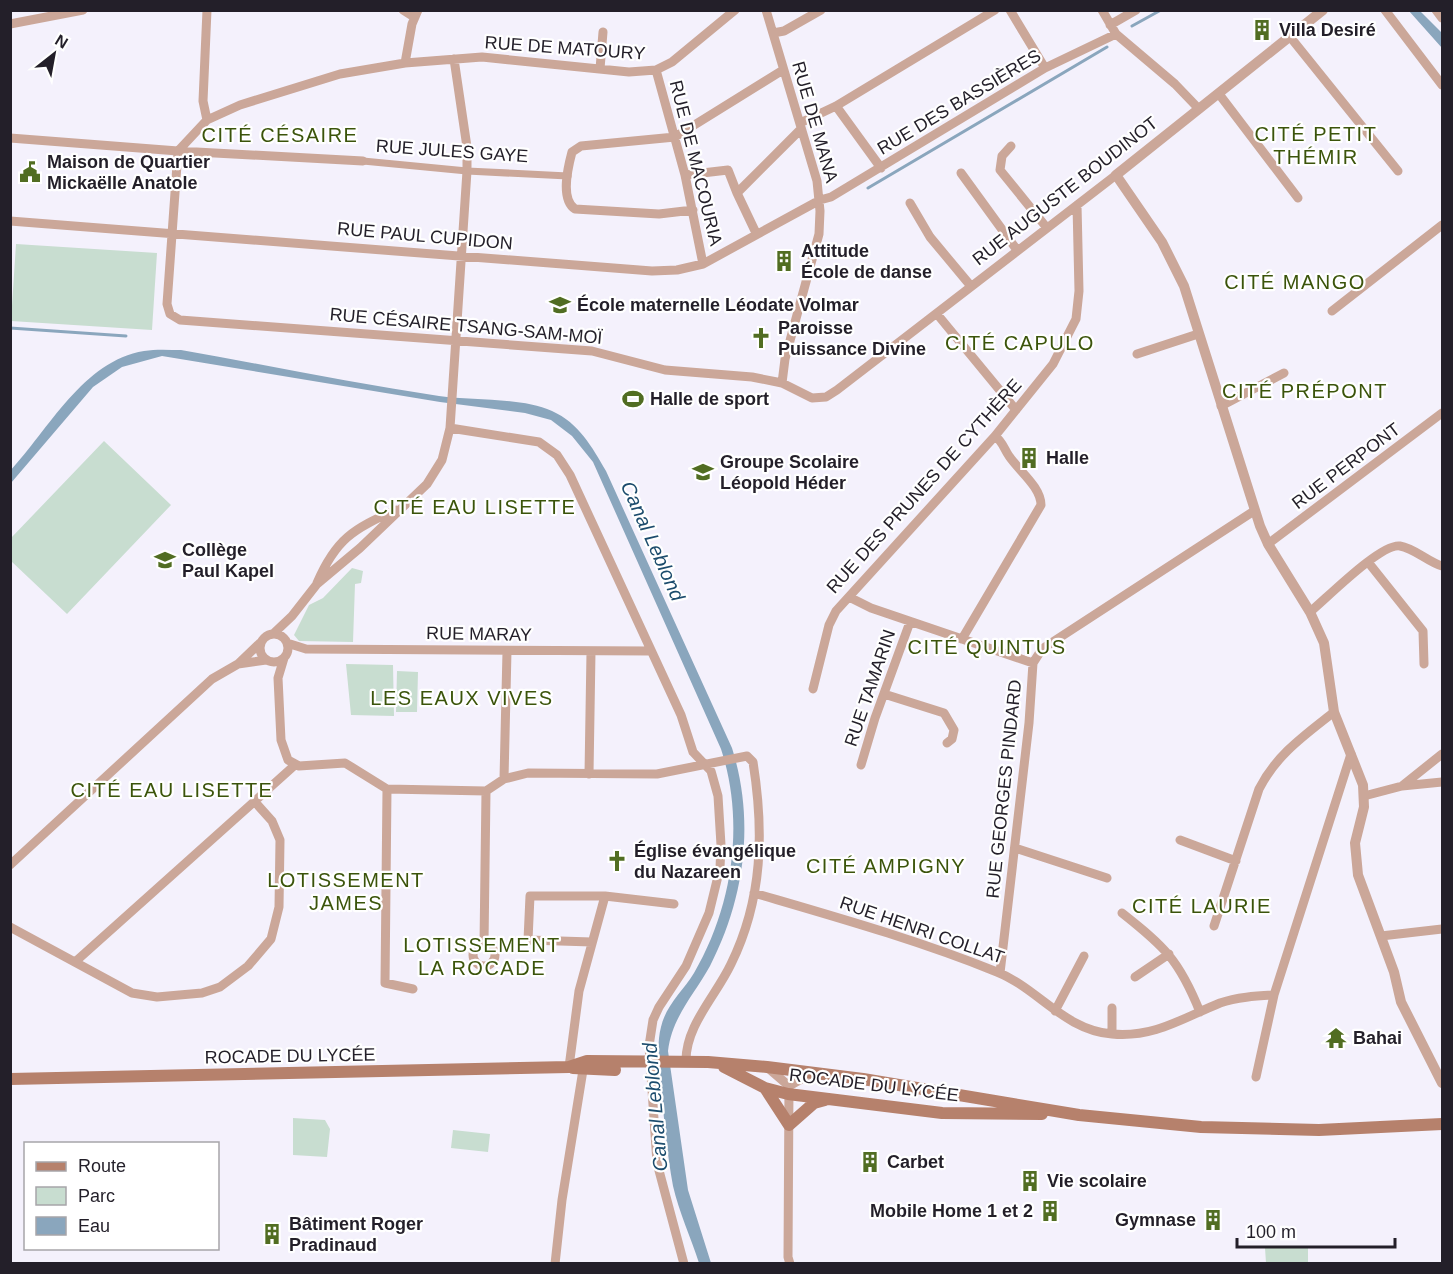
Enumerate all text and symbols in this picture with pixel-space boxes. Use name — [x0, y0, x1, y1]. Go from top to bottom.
building icon: Villa Desiré — [1250, 18, 1274, 42]
place label: Villa Desiré — [1279, 20, 1376, 40]
north arrow — [24, 24, 84, 84]
text: N — [52, 31, 71, 52]
street label: RUE DE MATOURY — [484, 32, 646, 64]
street label: RUE DES BASSIÈRES — [874, 45, 1044, 159]
street label: RUE DE MANA — [788, 59, 842, 185]
street label: RUE DE MACOURIA — [666, 78, 726, 248]
street label: RUE AUGUSTE BOUDINOT — [969, 113, 1161, 269]
district label: CITÉ PETIT THÉMIR — [1255, 123, 1377, 168]
district label: CITÉ CÉSAIRE — [202, 124, 358, 146]
street label: RUE JULES GAYE — [375, 136, 529, 166]
place label: Maison de Quartier Mickaëlle Anatole — [47, 152, 210, 193]
public building icon: Maison de Quartier Mickaëlle Anatole — [18, 160, 42, 184]
street label: RUE PAUL CUPIDON — [336, 218, 514, 254]
place label: Attitude École de danse — [801, 241, 932, 282]
building icon: Attitude École de danse — [772, 249, 796, 273]
district label: CITÉ MANGO — [1224, 271, 1366, 293]
school or university icon: École maternelle Léodate Volmar — [548, 293, 572, 317]
place label: École maternelle Léodate Volmar — [577, 294, 859, 315]
street label: RUE CÉSAIRE TSANG-SAM-MOÏ — [329, 304, 603, 348]
place label: Paroisse Puissance Divine — [778, 318, 926, 359]
church icon: Paroisse Puissance Divine — [749, 326, 773, 350]
district label: CITÉ CAPULO — [945, 332, 1095, 354]
street label: RUE DES PRUNES DE CYTHÈRE — [823, 375, 1025, 597]
district label: CITÉ PRÉPONT — [1222, 380, 1388, 402]
sports icon: Halle de sport — [621, 387, 645, 411]
place label: Halle de sport — [650, 389, 769, 409]
street label: RUE PERPONT — [1288, 419, 1404, 513]
building icon: Halle — [1017, 446, 1041, 470]
place label: Halle — [1046, 448, 1089, 468]
place label: Groupe Scolaire Léopold Héder — [720, 452, 859, 493]
school or university icon: Groupe Scolaire Léopold Héder — [691, 460, 715, 484]
water label: Canal Leblond — [617, 478, 690, 605]
district label: CITÉ EAU LISETTE — [374, 496, 576, 518]
place label: Collège Paul Kapel — [182, 540, 274, 581]
school or university icon: Collège Paul Kapel — [153, 548, 177, 572]
street label: RUE MARAY — [426, 623, 532, 645]
street label: RUE TAMARIN — [841, 627, 899, 749]
district label: CITÉ QUINTUS — [907, 636, 1067, 658]
street label: RUE GEORGES PINDARD — [983, 679, 1025, 899]
district label: LES EAUX VIVES — [370, 687, 554, 709]
district label: CITÉ EAU LISETTE — [71, 779, 273, 801]
place label: Église évangélique du Nazareen — [634, 840, 796, 882]
church icon: Église évangélique du Nazareen — [605, 849, 629, 873]
district label: CITÉ AMPIGNY — [806, 855, 966, 877]
district label: LOTISSEMENT JAMES — [267, 869, 425, 914]
street label: RUE HENRI COLLAT — [837, 892, 1007, 968]
district label: CITÉ LAURIE — [1132, 895, 1272, 917]
district label: LOTISSEMENT LA ROCADE — [403, 934, 561, 979]
temple icon: Bahai — [1324, 1026, 1348, 1050]
place label: Bahai — [1353, 1028, 1402, 1048]
water label: Canal Leblond — [638, 1041, 672, 1172]
street label: ROCADE DU LYCÉE — [204, 1045, 376, 1067]
street label: ROCADE DU LYCÉE — [788, 1065, 960, 1105]
legend — [24, 1142, 219, 1250]
building icon: Carbet — [858, 1150, 882, 1174]
place label: Carbet — [887, 1152, 944, 1172]
text: Route — [78, 1156, 126, 1176]
building icon: Vie scolaire — [1018, 1169, 1042, 1193]
place label: Vie scolaire — [1047, 1171, 1147, 1191]
text: Parc — [78, 1186, 115, 1206]
building icon: Mobile Home 1 et 2 — [1038, 1199, 1062, 1223]
place label: Mobile Home 1 et 2 — [870, 1201, 1033, 1221]
building icon: Gymnase — [1201, 1208, 1225, 1232]
place label: Gymnase — [1115, 1210, 1196, 1230]
scale bar — [1237, 1211, 1394, 1249]
place label: Bâtiment Roger Pradinaud — [289, 1214, 423, 1255]
text: Eau — [78, 1216, 110, 1236]
building icon: Bâtiment Roger Pradinaud — [260, 1222, 284, 1246]
text: 100 m — [1246, 1222, 1296, 1242]

